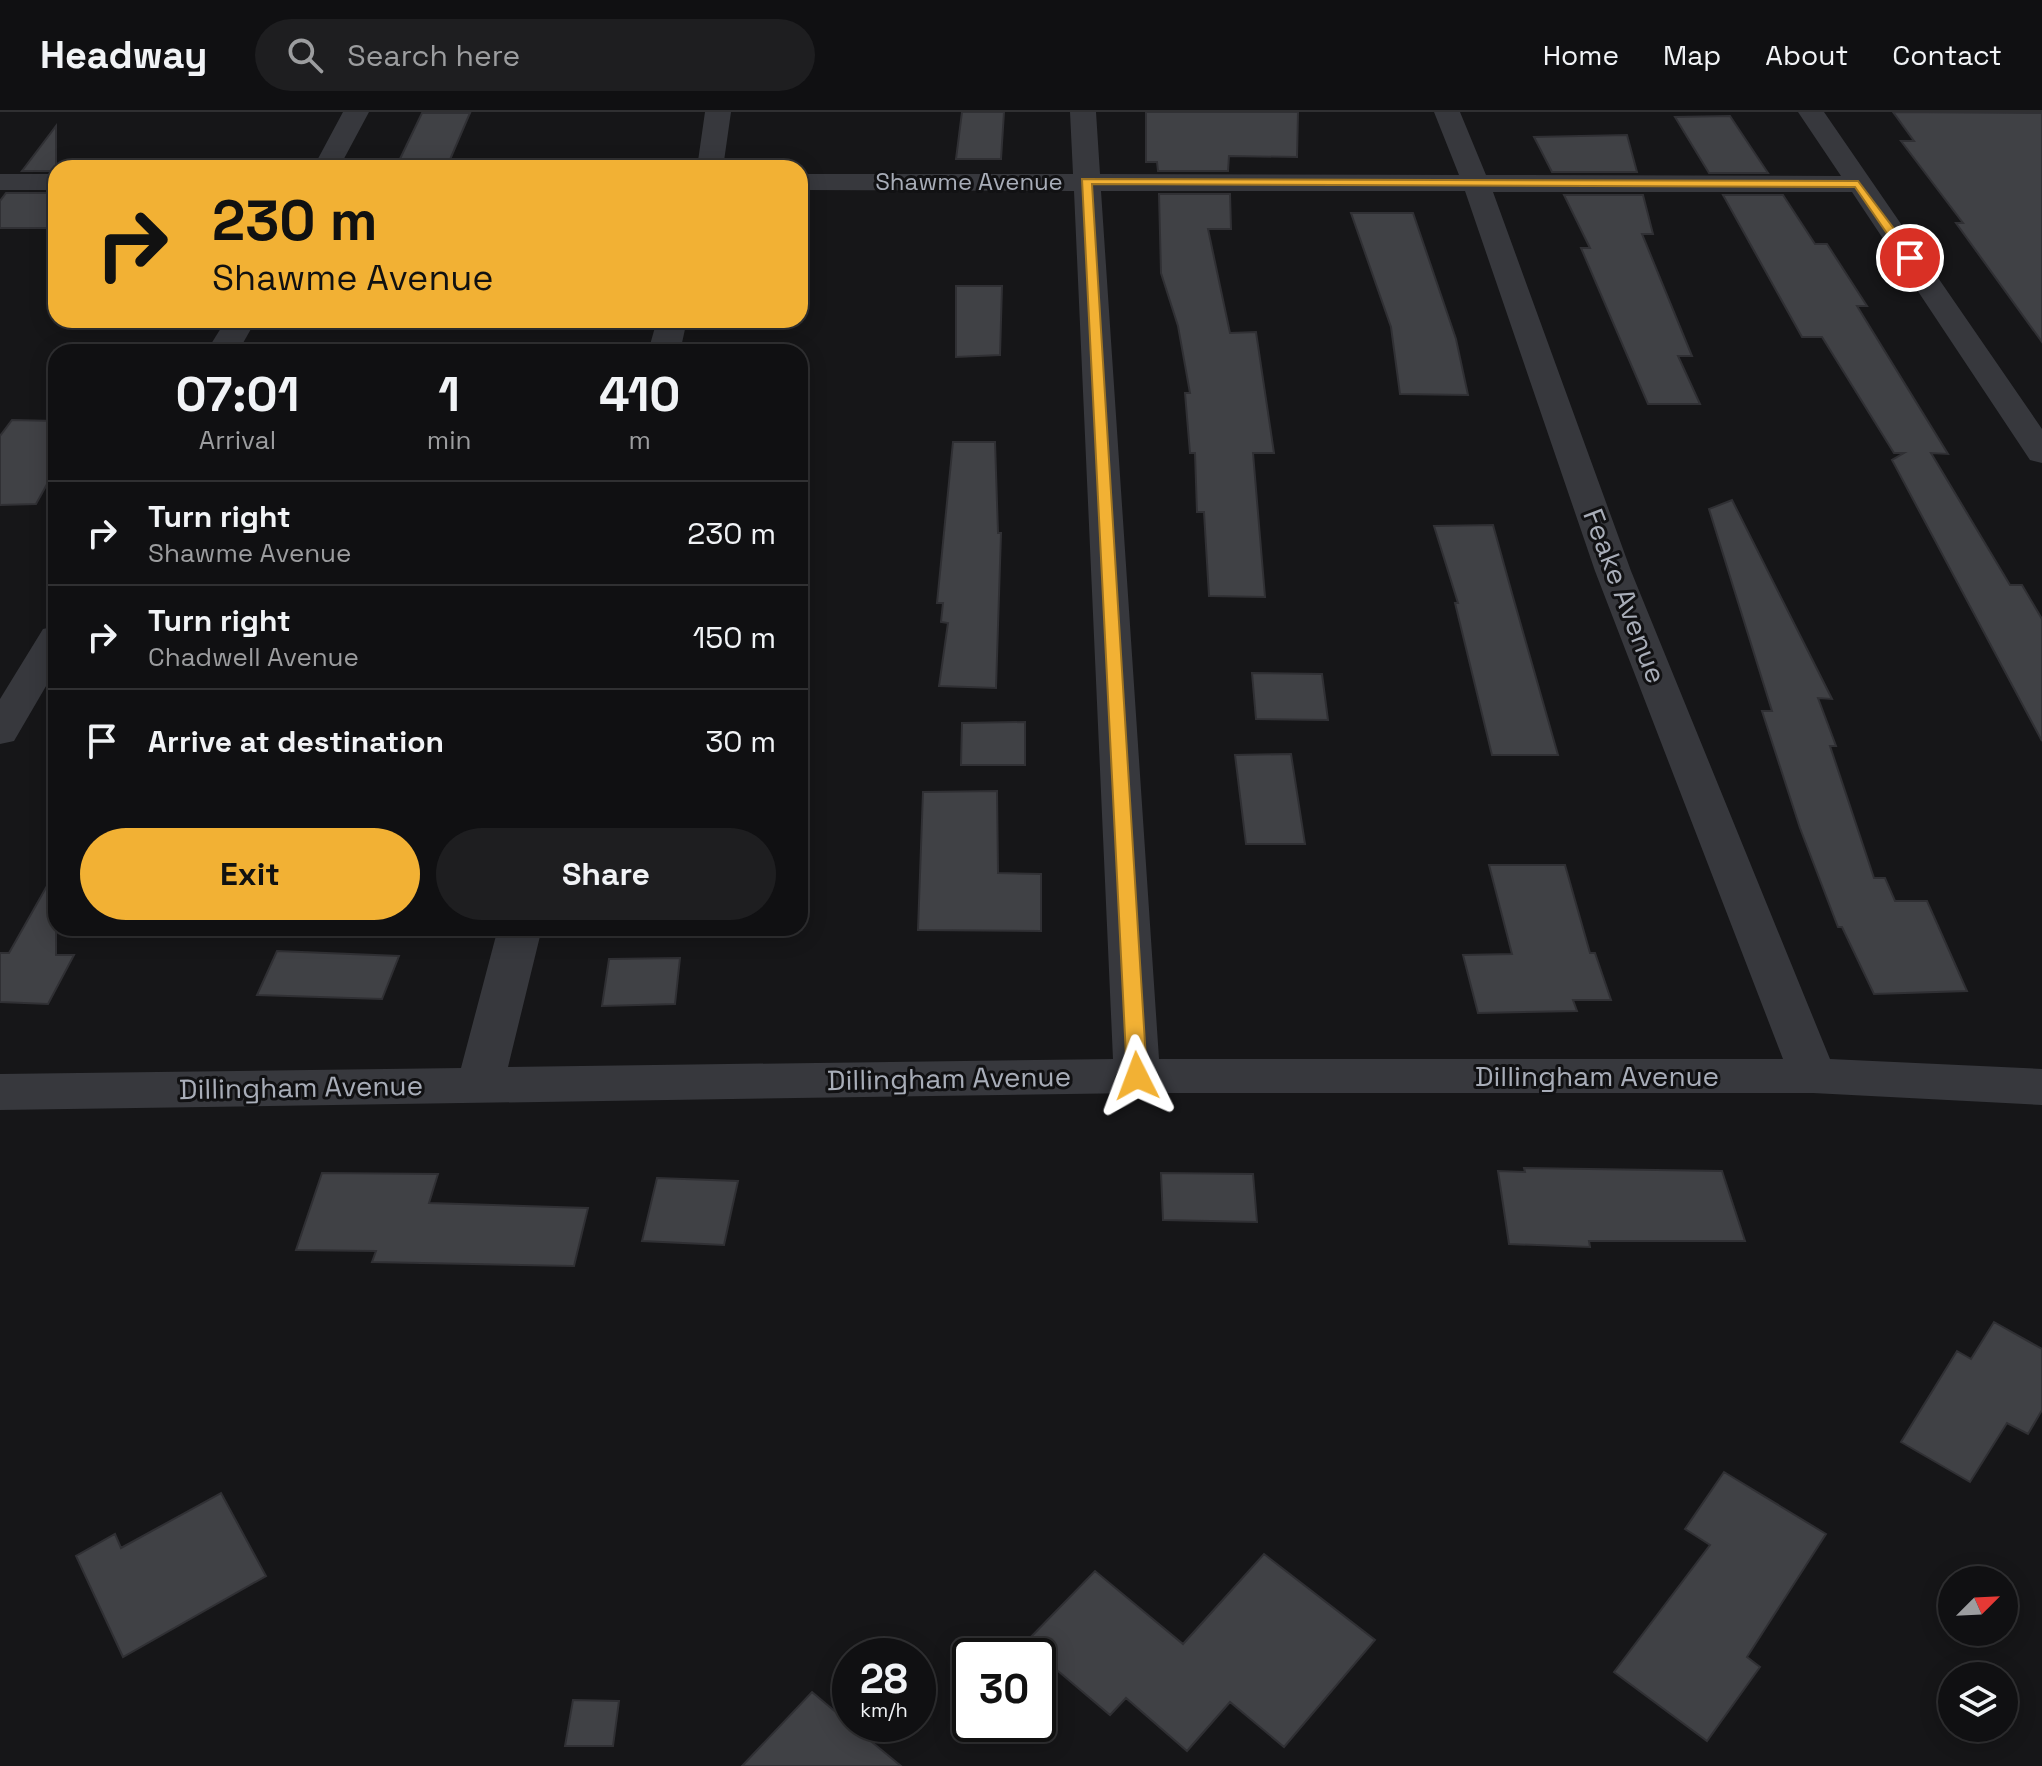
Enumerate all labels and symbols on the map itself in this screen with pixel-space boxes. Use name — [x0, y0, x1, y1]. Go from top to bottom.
street label: Shawme Avenue — [875, 166, 1063, 197]
pin — [1876, 224, 1944, 292]
street label: Feake Avenue — [1575, 504, 1675, 688]
position arrow — [1095, 1034, 1179, 1118]
street label: Dillingham Avenue — [827, 1058, 1071, 1098]
street label: Dillingham Avenue — [1475, 1058, 1719, 1094]
street label: Dillingham Avenue — [179, 1067, 423, 1107]
north arrow — [1938, 1566, 2018, 1646]
speed limit sign: 30 — [952, 1638, 1056, 1742]

